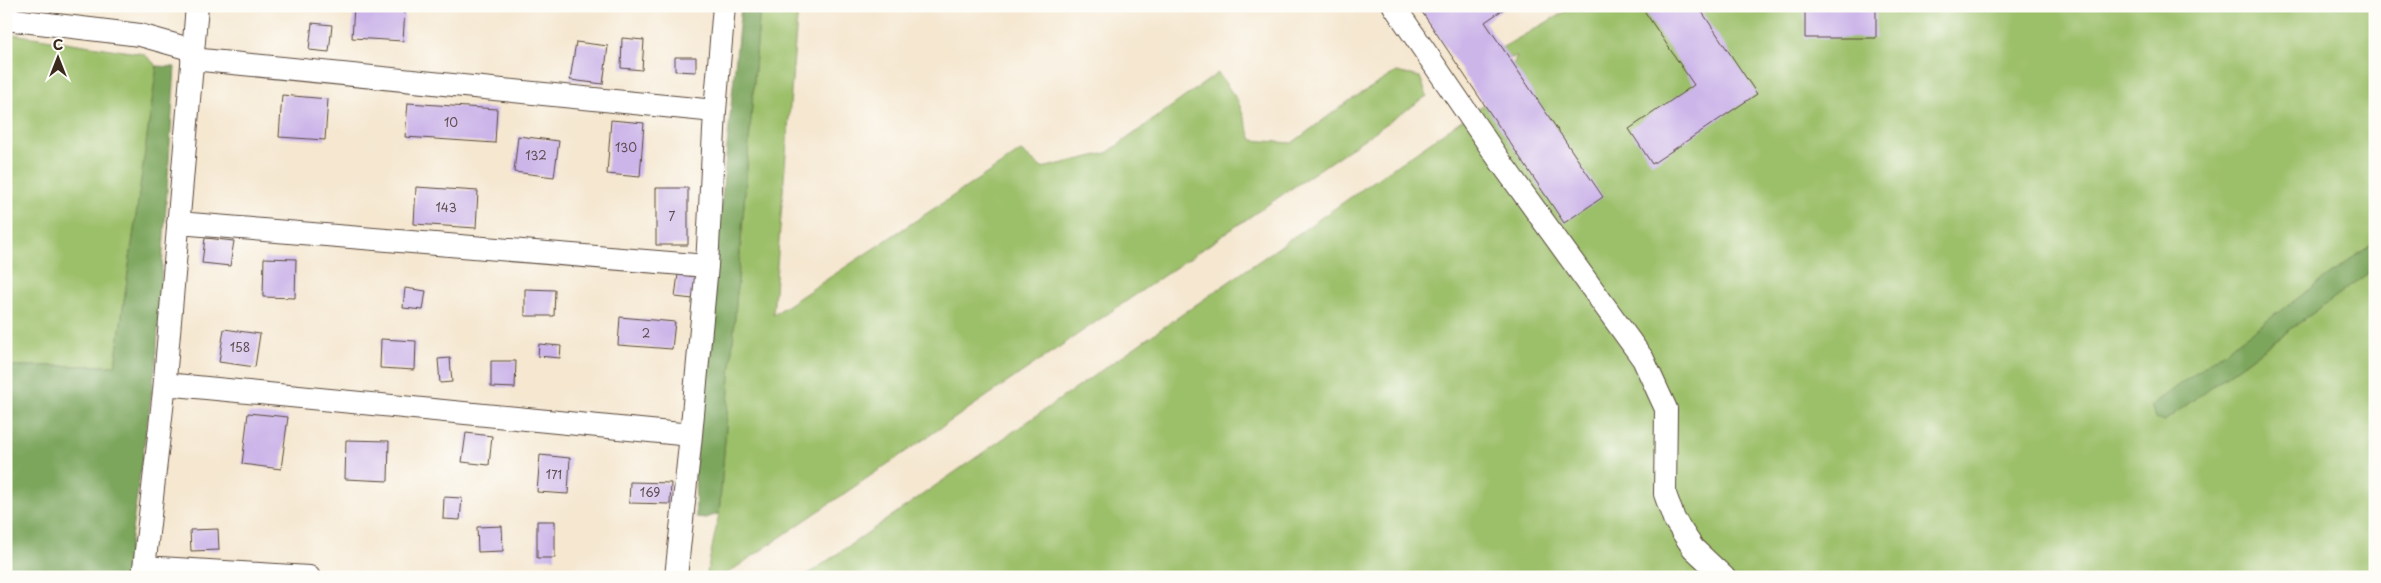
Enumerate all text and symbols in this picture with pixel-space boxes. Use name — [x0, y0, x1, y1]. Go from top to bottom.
north arrow — [32, 32, 82, 82]
text: С — [53, 34, 63, 55]
house number: 10 — [444, 113, 458, 131]
house number: 130 — [615, 138, 637, 156]
house number: 132 — [525, 146, 547, 164]
house number: 143 — [435, 198, 457, 216]
house number: 7 — [669, 207, 676, 225]
house number: 2 — [642, 324, 650, 342]
house number: 158 — [230, 338, 250, 356]
house number: 171 — [546, 465, 562, 483]
house number: 169 — [640, 483, 660, 501]

